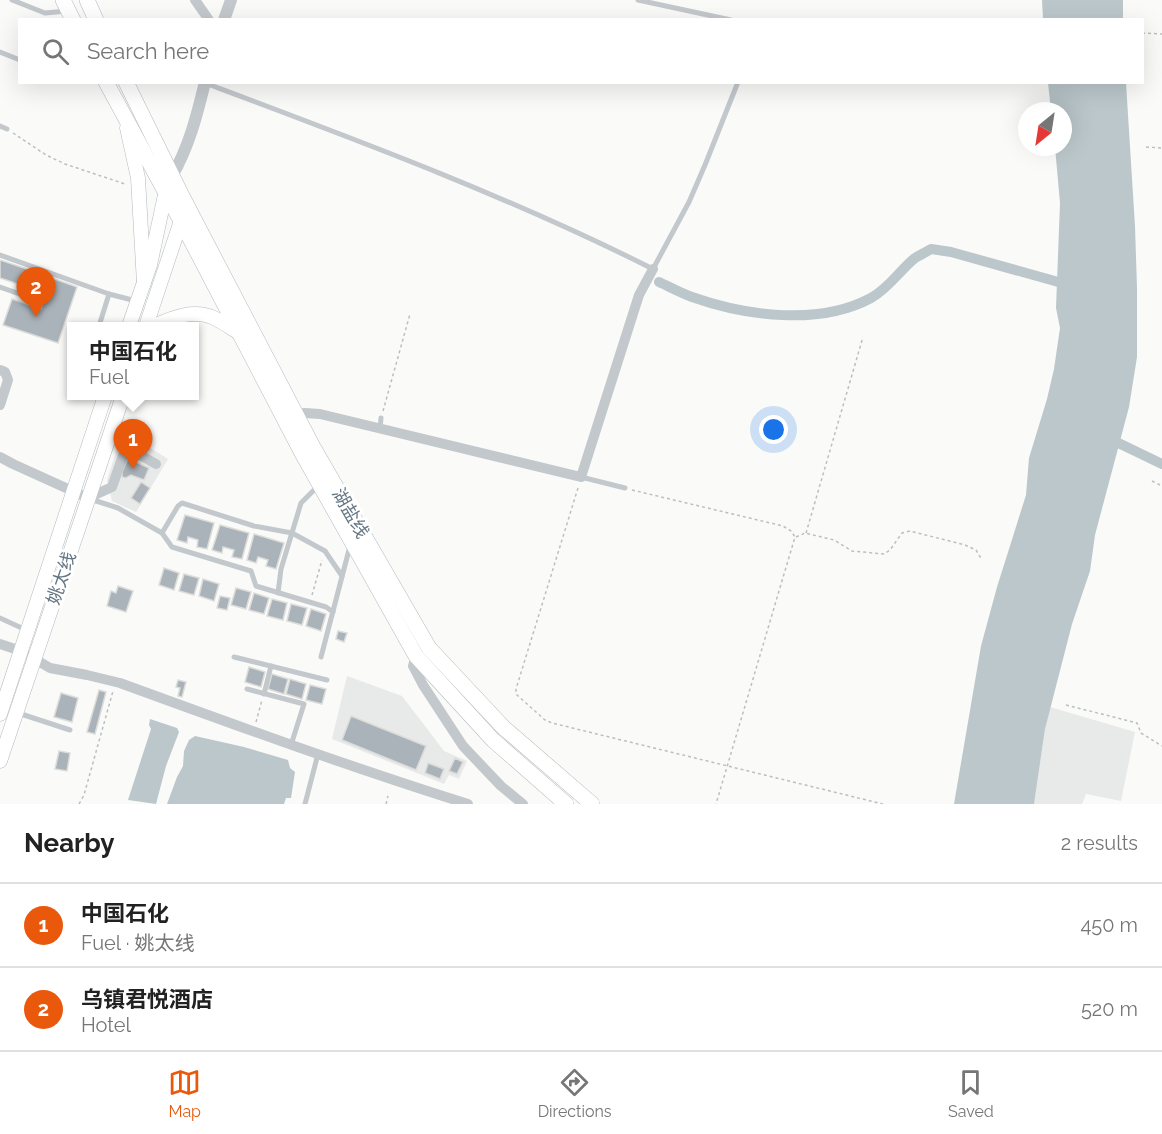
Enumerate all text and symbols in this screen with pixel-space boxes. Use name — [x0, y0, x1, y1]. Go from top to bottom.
search box — [18, 18, 1144, 84]
icon: search — [39, 35, 72, 68]
text: Search here — [87, 38, 209, 64]
north arrow — [1018, 102, 1072, 156]
pin: 2 — [16, 268, 56, 317]
popup — [67, 322, 199, 400]
text: 中国石化 — [89, 338, 177, 364]
text: Fuel — [89, 365, 129, 389]
your location — [759, 415, 788, 444]
pin: 1 — [114, 420, 152, 469]
street label: 湖盐线 — [328, 484, 374, 542]
street label: 姚太线 — [42, 549, 80, 607]
text: Nearby — [24, 828, 114, 858]
text: 2 results — [1061, 831, 1138, 855]
text: 中国石化 — [81, 900, 169, 926]
text: 1 — [39, 913, 48, 937]
text: 450 m — [1080, 913, 1138, 937]
text: Fuel · 姚太线 — [81, 931, 195, 955]
text: 乌镇君悦酒店 — [81, 986, 213, 1012]
text: 2 — [38, 997, 49, 1021]
text: 520 m — [1081, 997, 1138, 1021]
text: Hotel — [81, 1013, 131, 1037]
tab: Map — [168, 1066, 201, 1121]
tab: Directions — [538, 1066, 612, 1121]
tab: Saved — [948, 1066, 994, 1121]

